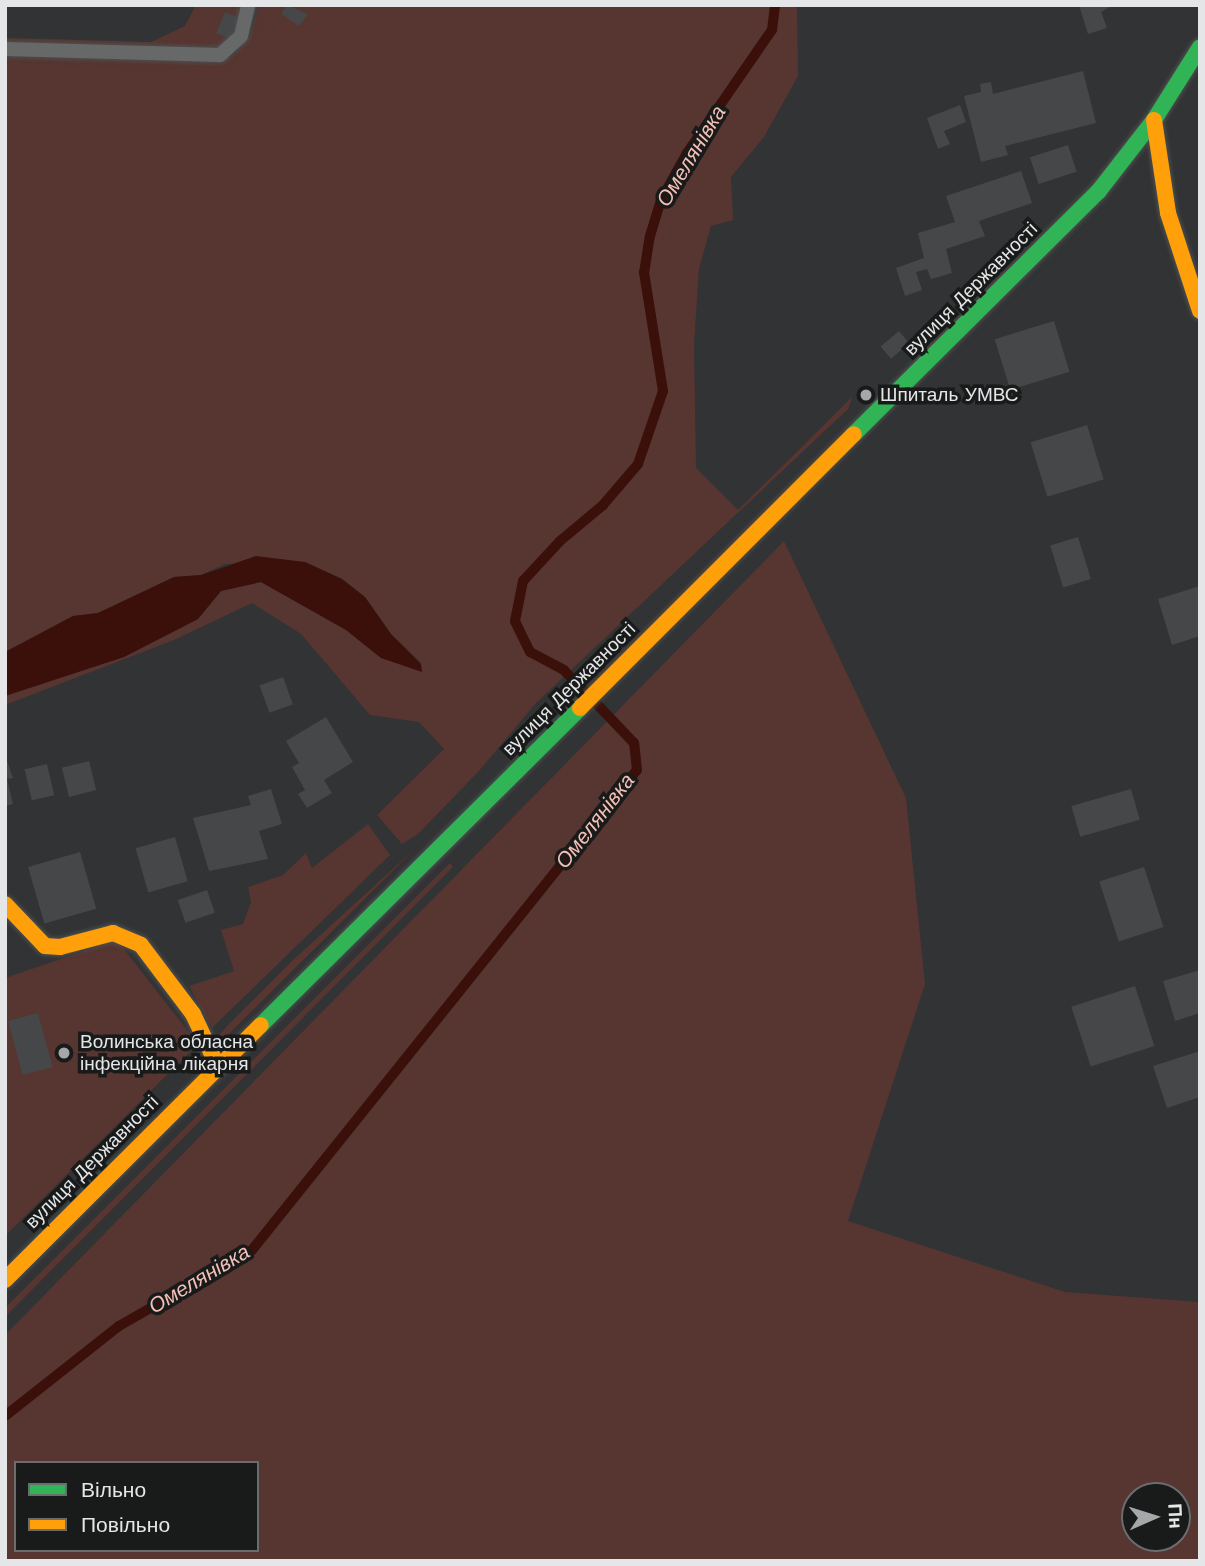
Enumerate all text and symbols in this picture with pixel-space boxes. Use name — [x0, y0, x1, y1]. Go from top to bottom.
water label: Омелянівка — [651, 101, 731, 211]
street label: вулиця Державності — [900, 218, 1042, 360]
place label: Шпиталь УМВС — [880, 384, 1018, 406]
marker: Шпиталь УМВС — [858, 387, 874, 403]
street label: вулиця Державності — [498, 618, 640, 760]
water label: Омелянівка — [550, 769, 640, 873]
place label: Волинська обласна інфекційна лікарня — [80, 1031, 253, 1075]
marker: Волинська обласна інфекційна лікарня — [54, 1043, 74, 1063]
street label: вулиця Державності — [21, 1091, 163, 1233]
water label: Омелянівка — [144, 1239, 254, 1319]
legend — [14, 1461, 259, 1552]
text: Вільно — [81, 1477, 146, 1502]
north arrow — [1121, 1482, 1191, 1552]
text: Пн — [1163, 1503, 1188, 1529]
text: Повільно — [81, 1512, 170, 1537]

